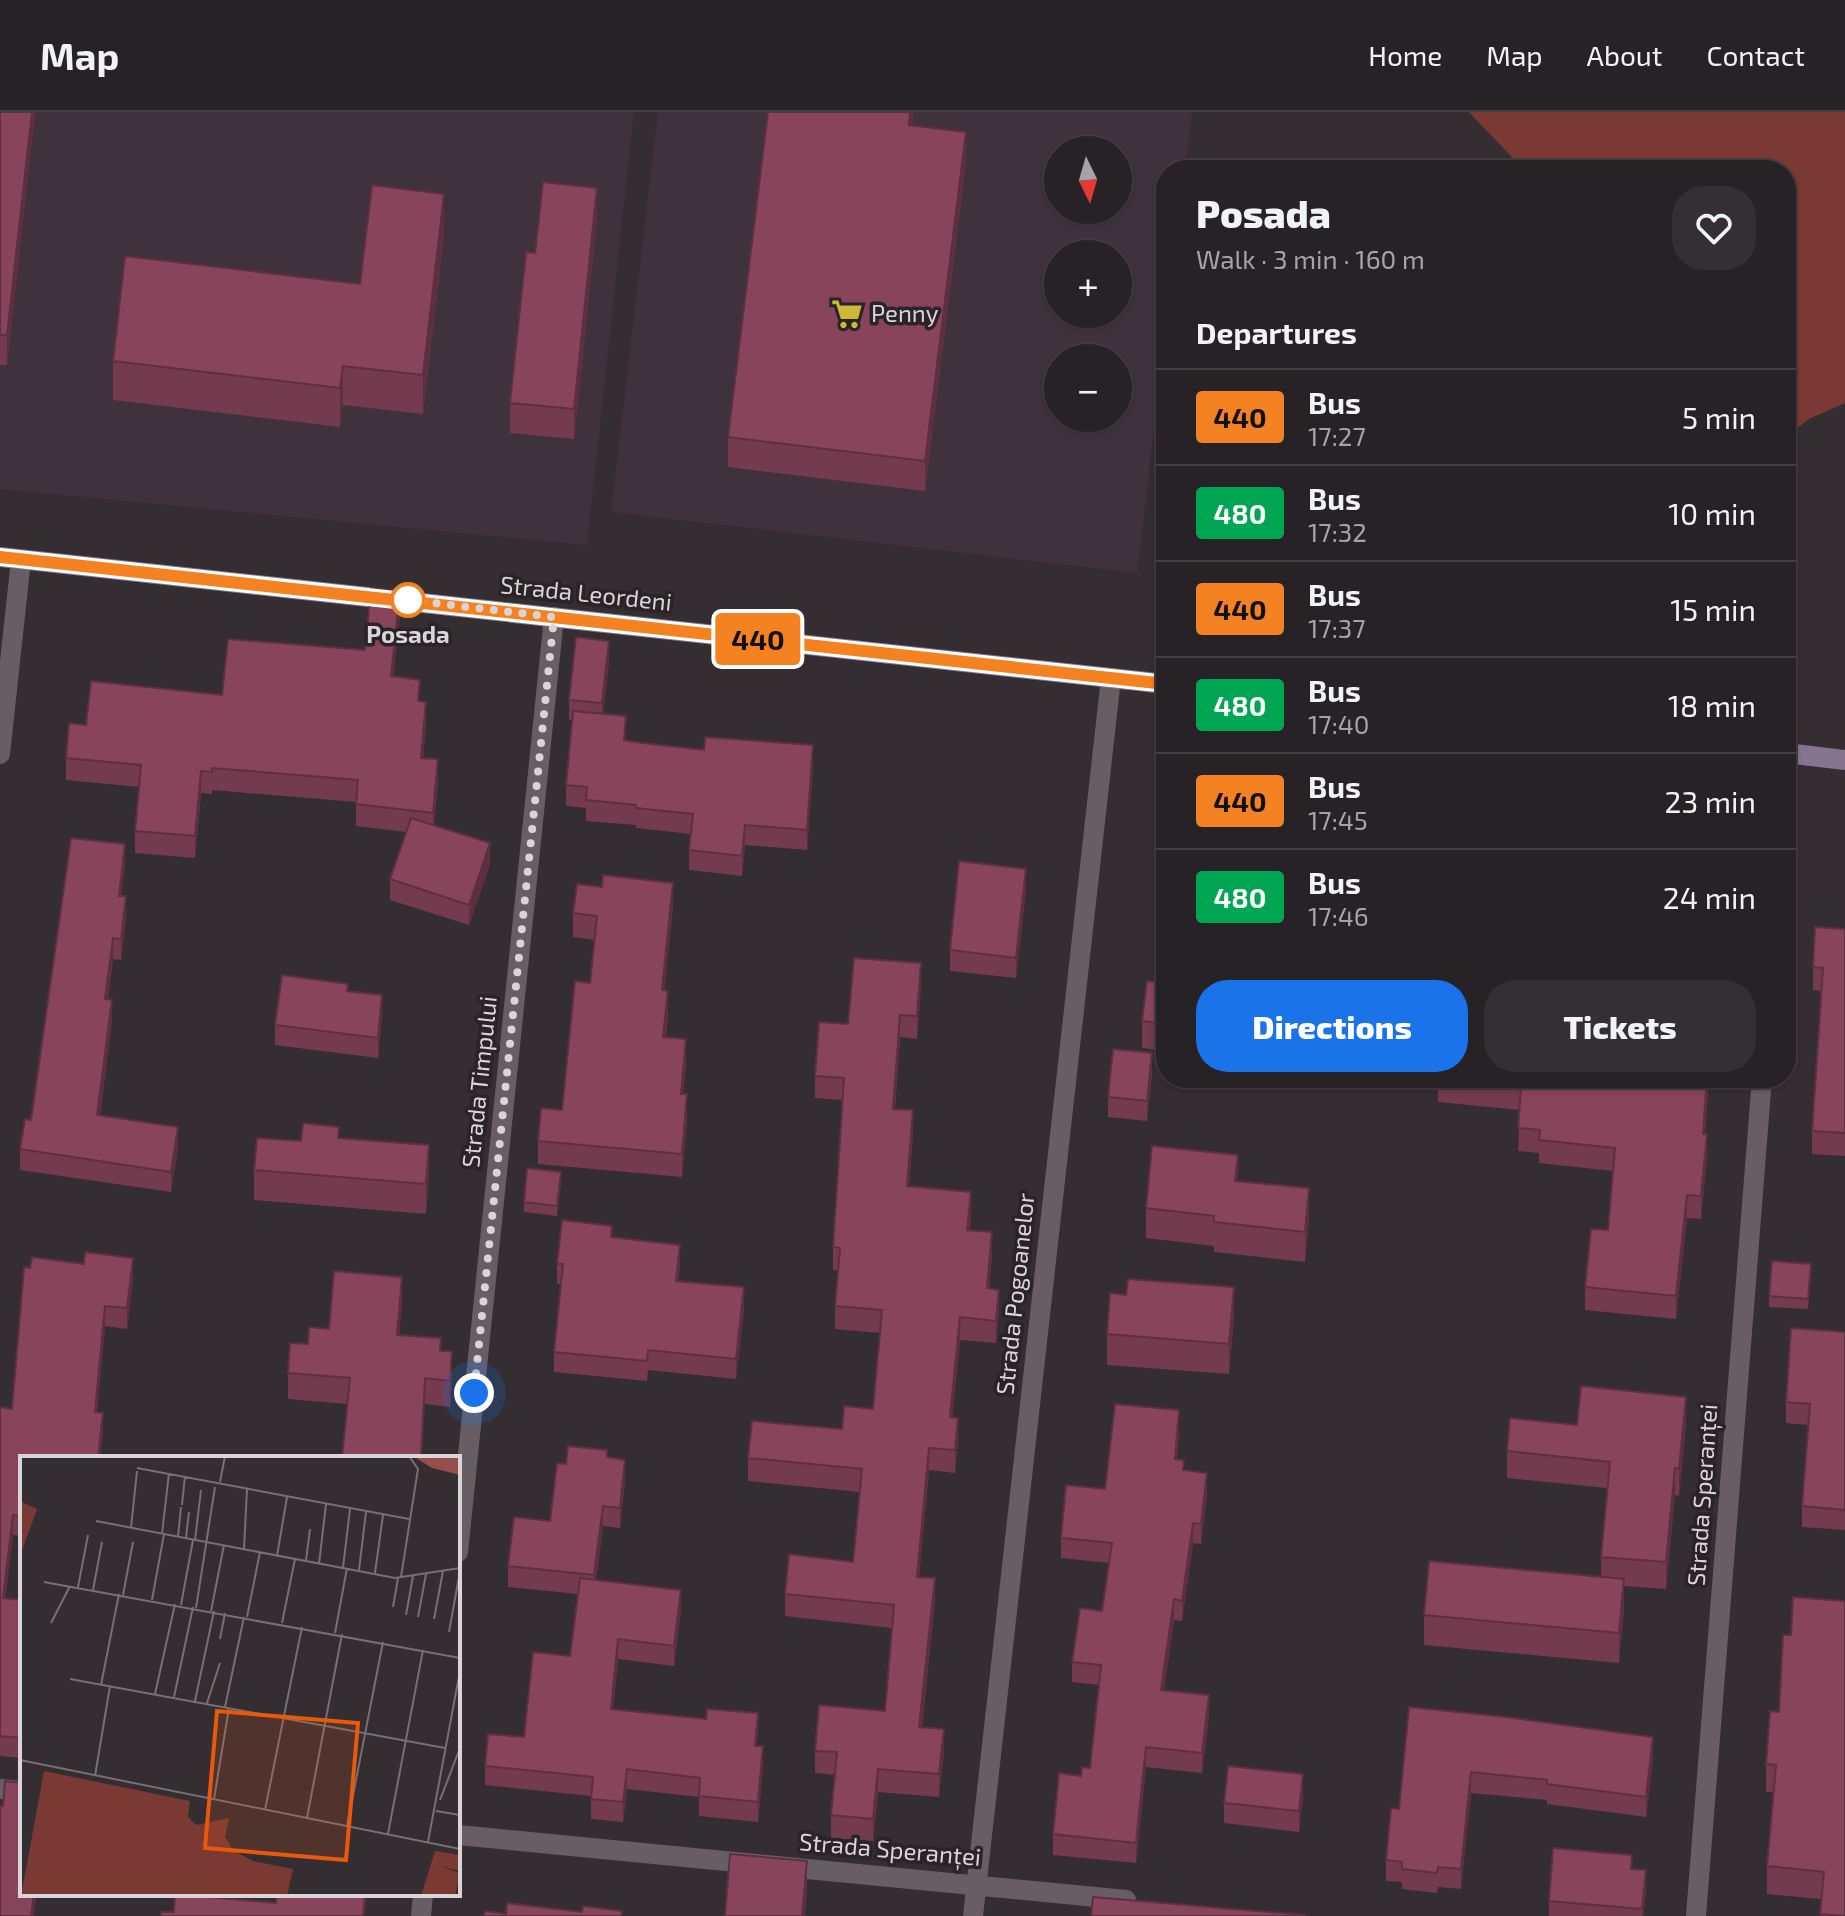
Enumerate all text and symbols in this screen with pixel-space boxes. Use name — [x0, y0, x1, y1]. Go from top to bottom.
text: Map — [40, 32, 119, 78]
text: Home — [1368, 38, 1442, 72]
text: Map — [1486, 38, 1543, 72]
text: About — [1587, 38, 1662, 72]
text: Contact — [1706, 38, 1805, 72]
north arrow — [1044, 136, 1132, 224]
map controls — [1044, 136, 1132, 432]
button: heart — [1672, 186, 1756, 270]
text: Posada — [1196, 190, 1331, 236]
button: + — [1044, 240, 1132, 328]
text: Walk · 3 min · 160 m — [1196, 243, 1425, 274]
supermarket icon: Penny — [830, 297, 864, 331]
place label: Penny — [871, 298, 939, 327]
text: Departures — [1196, 314, 1357, 350]
button: − — [1044, 344, 1132, 432]
text: Bus — [1308, 384, 1361, 420]
text: 5 min — [1682, 399, 1756, 435]
text: 440 — [1213, 400, 1267, 434]
text: 17:27 — [1308, 420, 1366, 451]
text: Bus — [1308, 480, 1361, 516]
text: 10 min — [1668, 495, 1756, 531]
text: 480 — [1214, 496, 1266, 530]
text: 17:32 — [1308, 516, 1367, 547]
street label: Strada Leordeni — [499, 569, 673, 616]
text: Bus — [1308, 576, 1361, 612]
marker: Posada — [391, 583, 425, 617]
text: 15 min — [1670, 591, 1756, 627]
text: 440 — [1213, 592, 1267, 626]
text: 17:37 — [1308, 612, 1366, 643]
line badge: 440 — [712, 613, 804, 665]
place label: Posada — [366, 619, 450, 648]
text: 440 — [731, 622, 785, 656]
text: Bus — [1308, 672, 1361, 708]
text: 18 min — [1668, 687, 1756, 723]
text: 480 — [1214, 688, 1266, 722]
text: 17:40 — [1308, 708, 1369, 739]
text: Bus — [1308, 768, 1361, 804]
text: 23 min — [1665, 783, 1756, 819]
text: 440 — [1213, 784, 1267, 818]
text: 17:45 — [1308, 804, 1368, 835]
text: Bus — [1308, 864, 1361, 900]
text: 24 min — [1663, 879, 1756, 915]
text: 480 — [1214, 880, 1266, 914]
text: 17:46 — [1308, 900, 1369, 931]
button: Directions — [1196, 980, 1468, 1072]
button: Tickets — [1484, 980, 1756, 1072]
street label: Strada Timpului — [455, 995, 502, 1169]
street label: Strada Pogoanelor — [990, 1191, 1040, 1396]
your location — [454, 1373, 494, 1413]
street label: Strada Speranței — [1681, 1403, 1724, 1587]
inset map — [20, 1456, 460, 1896]
street label: Strada Speranței — [798, 1826, 982, 1873]

